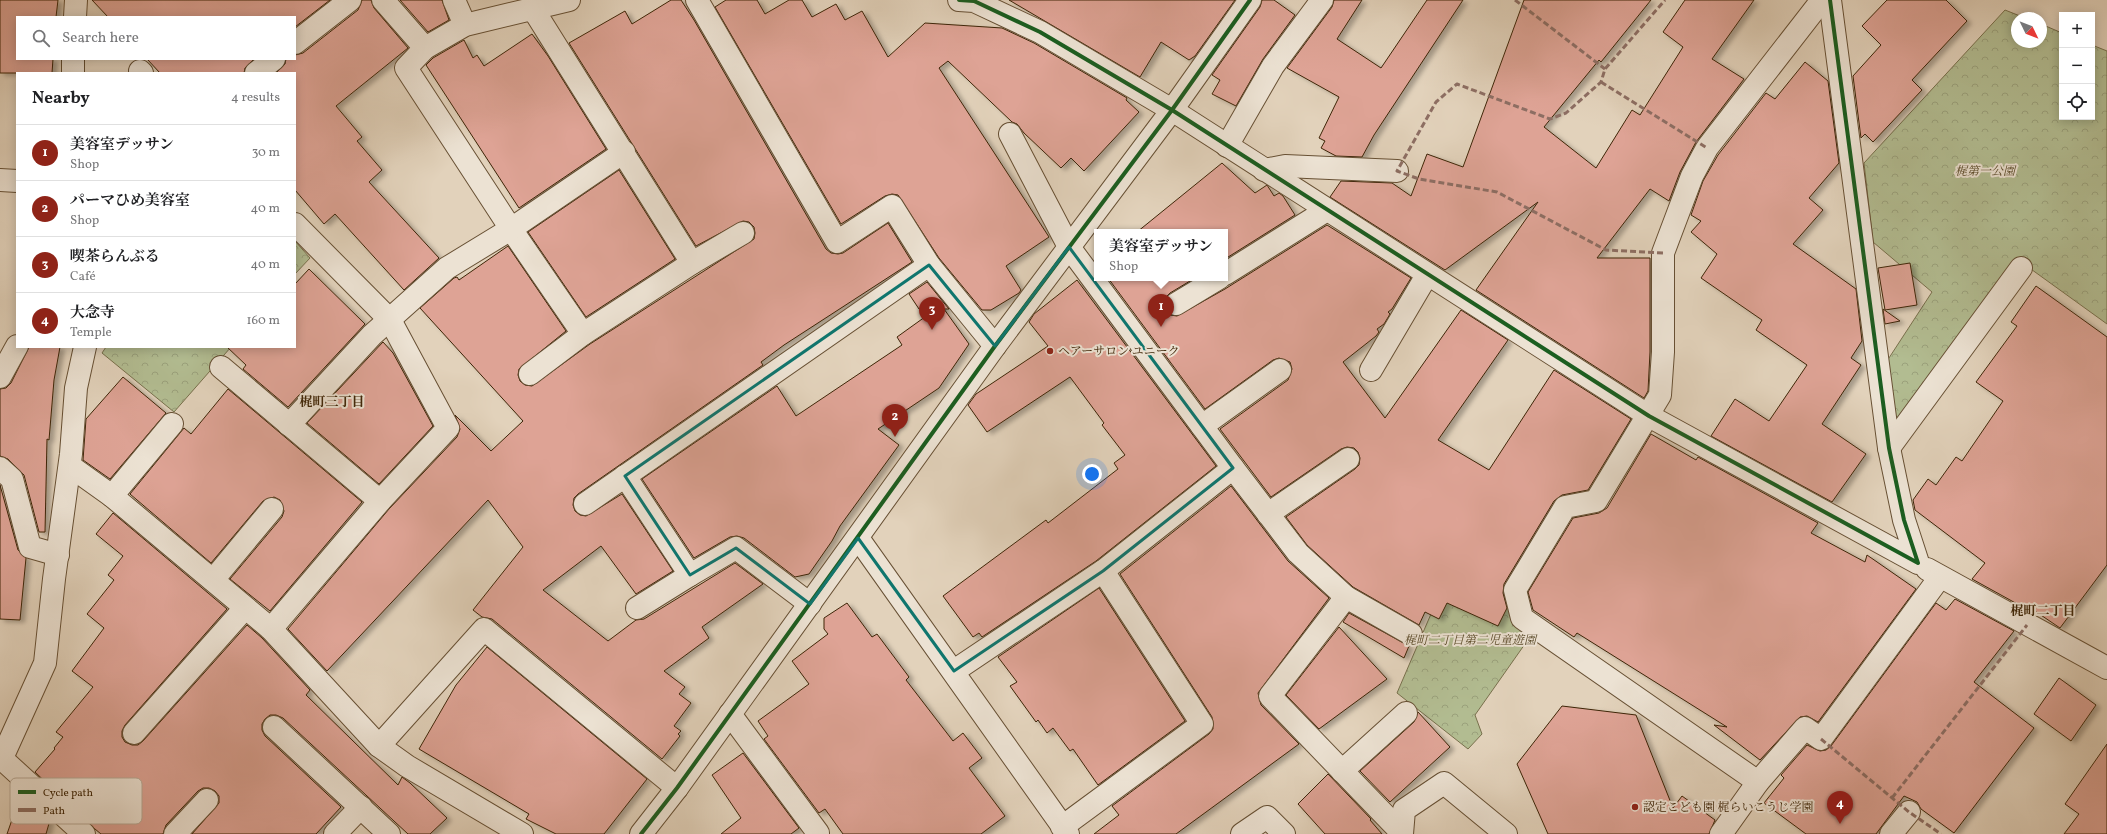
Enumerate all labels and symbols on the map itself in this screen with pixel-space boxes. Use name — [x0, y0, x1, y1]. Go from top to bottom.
north arrow — [2011, 12, 2047, 48]
park label: 梶第一公園 — [1955, 164, 2017, 180]
pin: 1 — [1148, 294, 1174, 327]
pin: 3 — [919, 297, 945, 330]
place label: ヘアーサロン ユニーク — [1058, 344, 1180, 360]
marker: ヘアーサロン ユニーク — [1045, 346, 1055, 356]
district label: 梶町三丁目 — [299, 394, 365, 412]
pin: 2 — [882, 404, 908, 437]
your location — [1082, 464, 1102, 484]
district label: 梶町二丁目 — [2010, 603, 2076, 621]
park label: 梶町二丁目第二児童遊園 — [1404, 633, 1538, 649]
legend — [10, 778, 142, 824]
text: Cycle path — [43, 786, 93, 801]
pin: 4 — [1827, 791, 1853, 824]
place label: 認定こども園 梶らいこうじ学園 — [1643, 800, 1813, 816]
marker: 認定こども園 梶らいこうじ学園 — [1630, 802, 1640, 812]
text: Path — [43, 804, 66, 819]

